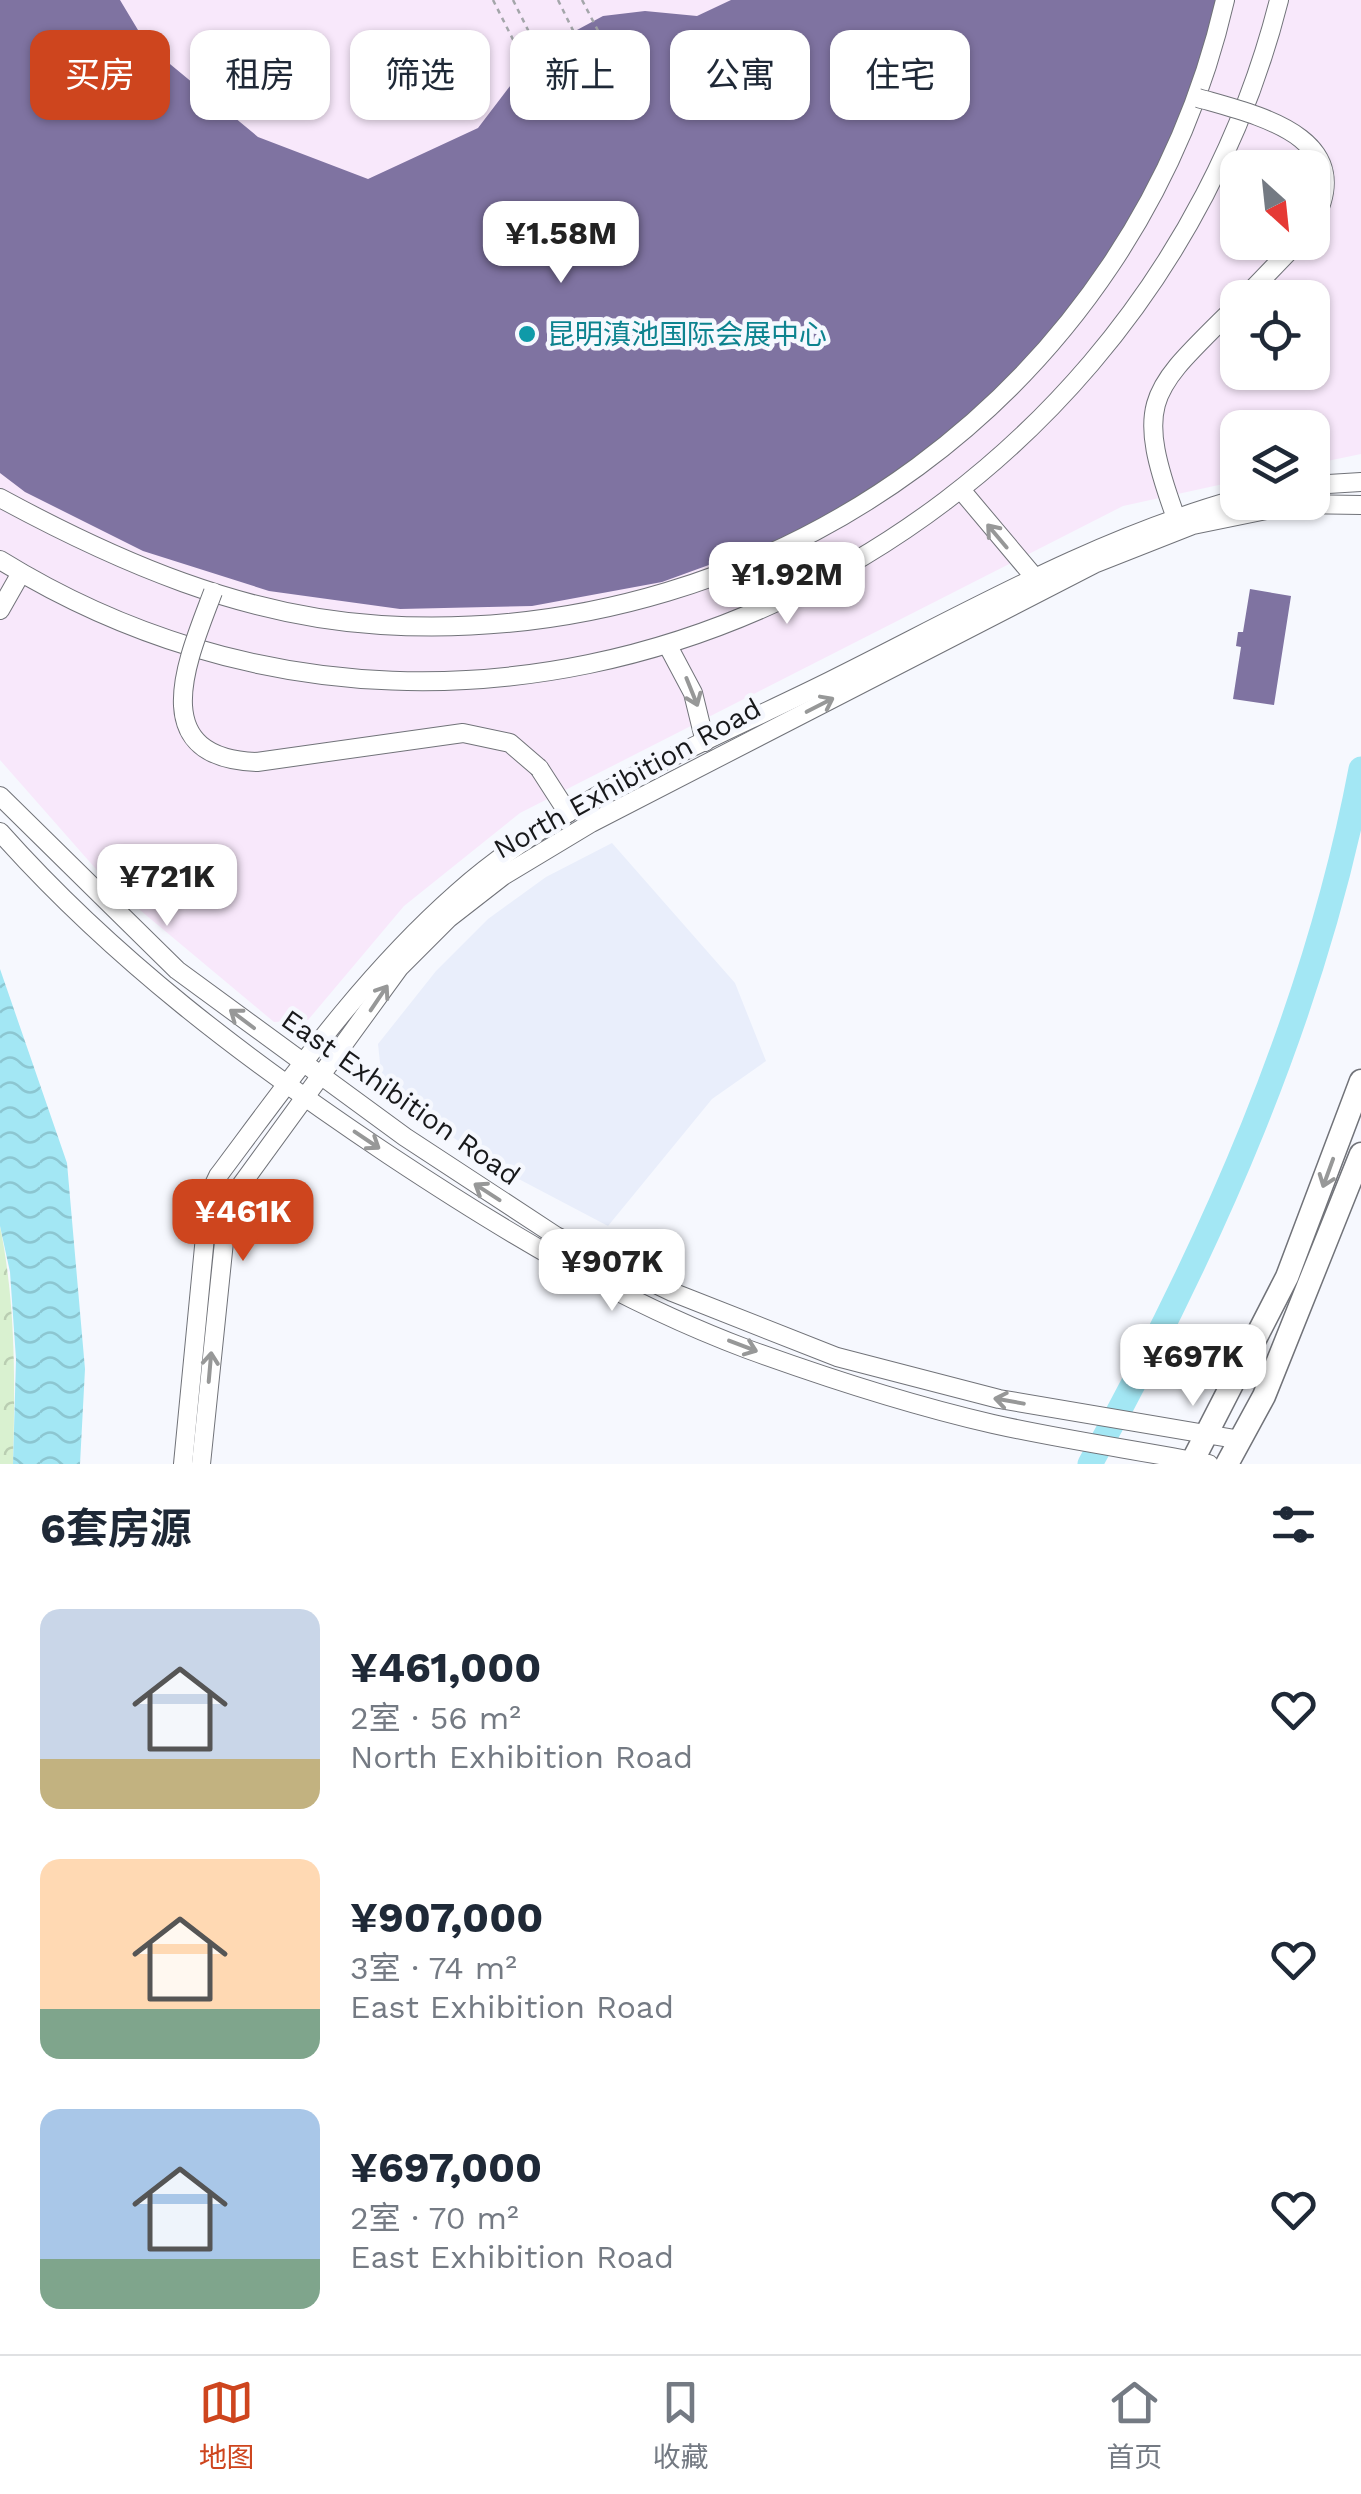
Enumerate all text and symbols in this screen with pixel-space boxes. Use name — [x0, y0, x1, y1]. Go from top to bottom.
chip: 买房 — [30, 30, 170, 120]
chip: 租房 — [190, 30, 330, 120]
chip: 筛选 — [350, 30, 490, 120]
chip: 新上 — [510, 30, 650, 120]
chip: 公寓 — [670, 30, 810, 120]
chip: 住宅 — [830, 30, 970, 120]
north arrow — [1220, 150, 1330, 260]
map controls — [1220, 150, 1330, 520]
pin: ¥1.58M — [480, 201, 642, 286]
text: ¥1.58M — [505, 214, 617, 252]
button: locate — [1220, 280, 1330, 390]
place label: 昆明滇池国际会展中心 — [547, 318, 827, 351]
marker: 昆明滇池国际会展中心 — [516, 323, 538, 345]
button: layers — [1220, 410, 1330, 520]
one-way arrow — [986, 524, 1008, 550]
pin: ¥1.92M — [706, 542, 868, 627]
text: ¥1.92M — [731, 555, 843, 593]
one-way arrow — [684, 676, 702, 707]
street label: North Exhibition Road — [488, 691, 766, 866]
one-way arrow — [805, 695, 835, 714]
pin: ¥721K — [97, 844, 237, 929]
text: ¥721K — [119, 857, 215, 895]
one-way arrow — [369, 984, 390, 1012]
street label: East Exhibition Road — [275, 1003, 526, 1192]
one-way arrow — [229, 1009, 256, 1030]
one-way arrow — [352, 1129, 380, 1150]
one-way arrow — [1318, 1157, 1336, 1188]
pin: ¥461K — [173, 1179, 313, 1264]
one-way arrow — [473, 1181, 501, 1202]
text: ¥461K — [194, 1192, 292, 1230]
pin: ¥907K — [542, 1229, 682, 1314]
text: ¥907K — [561, 1242, 663, 1280]
pin: ¥697K — [1123, 1324, 1263, 1409]
text: ¥697K — [1142, 1337, 1244, 1375]
one-way arrow — [727, 1339, 757, 1357]
one-way arrow — [200, 1351, 219, 1383]
one-way arrow — [994, 1390, 1026, 1409]
icon: filters — [1266, 1497, 1321, 1552]
text: 6套房源 — [40, 1504, 192, 1553]
text: ¥461,000 — [350, 1643, 541, 1692]
icon: home — [120, 1649, 240, 1769]
icon: heart — [1266, 1682, 1321, 1737]
text: 2室 · 56 m² — [350, 1699, 521, 1737]
text: North Exhibition Road — [350, 1738, 693, 1776]
text: ¥907,000 — [350, 1893, 543, 1942]
icon: home — [120, 1899, 240, 2019]
icon: heart — [1266, 1932, 1321, 1987]
text: 3室 · 74 m² — [350, 1949, 517, 1987]
text: East Exhibition Road — [350, 1988, 674, 2026]
text: ¥697,000 — [350, 2143, 542, 2192]
icon: home — [120, 2149, 240, 2269]
icon: heart — [1266, 2182, 1321, 2237]
text: 2室 · 70 m² — [350, 2199, 519, 2237]
text: East Exhibition Road — [350, 2238, 674, 2276]
tab: 地图 — [199, 2375, 255, 2475]
tab: 收藏 — [652, 2375, 708, 2475]
tab: 首页 — [1106, 2375, 1162, 2475]

